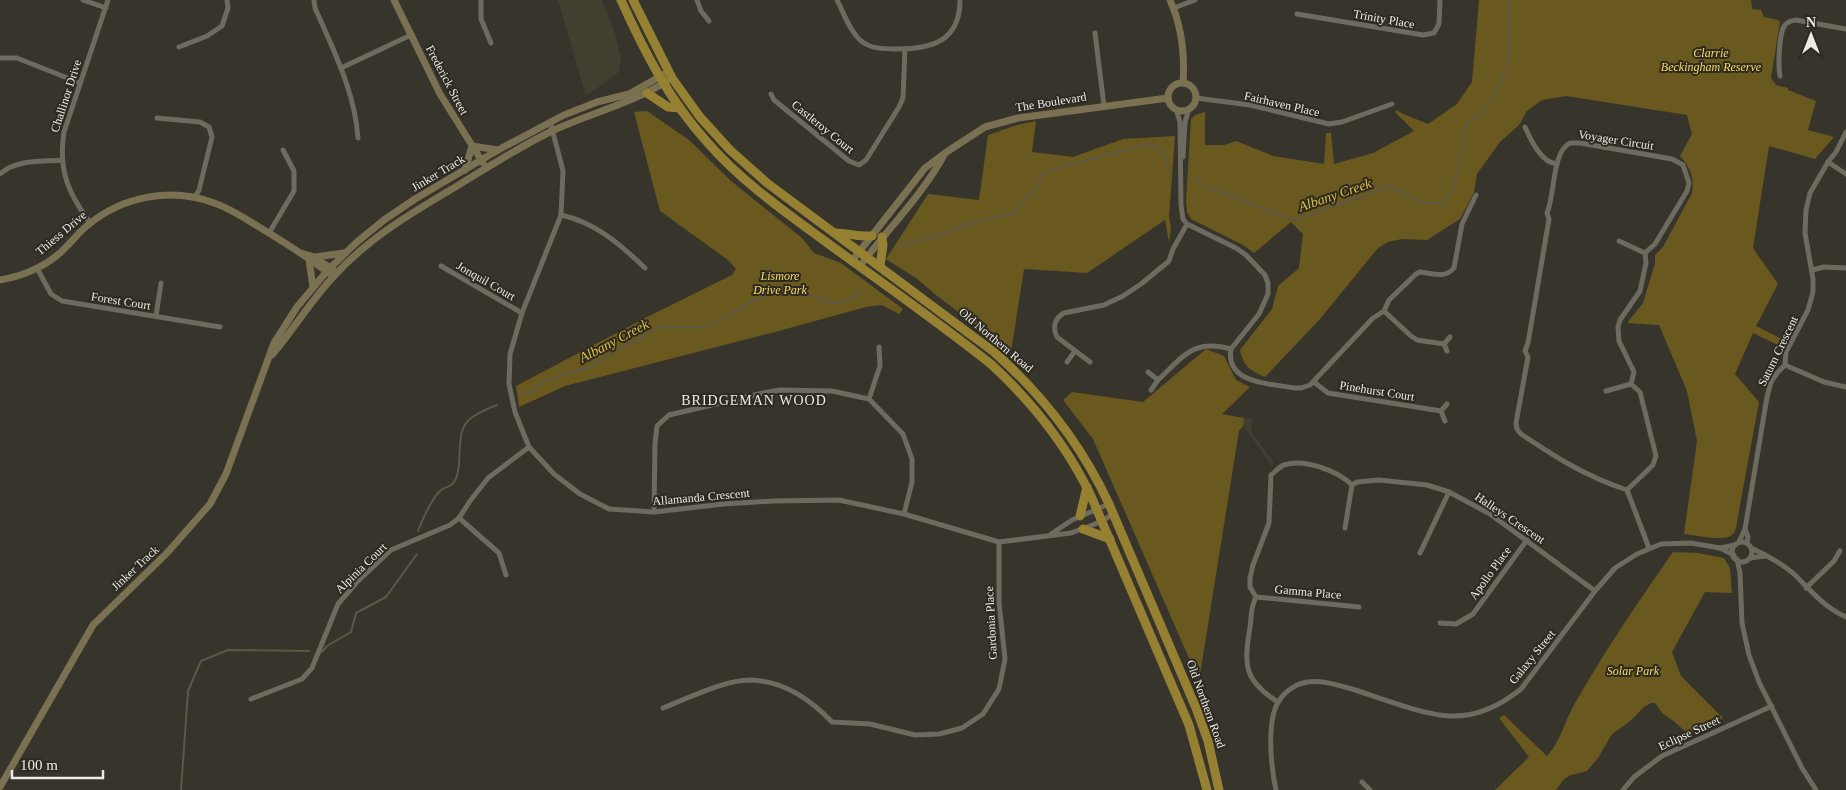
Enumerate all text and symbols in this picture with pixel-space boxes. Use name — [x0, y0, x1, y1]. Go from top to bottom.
street label: Trinity Place — [1352, 7, 1416, 31]
north arrow — [1786, 10, 1836, 60]
text: N — [1806, 15, 1816, 30]
street label: Frederick Street — [423, 43, 472, 118]
park label: Clarrie Beckingham Reserve — [1661, 46, 1762, 74]
street label: Challinor Drive — [48, 58, 84, 134]
street label: The Boulevard — [1015, 89, 1087, 115]
street label: Fairhaven Place — [1243, 89, 1321, 119]
street label: Castleroy Court — [789, 98, 858, 157]
street label: Voyager Circuit — [1577, 127, 1655, 153]
street label: Jinker Track — [409, 152, 467, 194]
water label: Albany Creek — [1296, 175, 1374, 215]
street label: Thiess Drive — [33, 208, 89, 258]
street label: Jonquil Court — [454, 259, 519, 304]
park label: Lismore Drive Park — [752, 269, 807, 297]
street label: Forest Court — [90, 289, 153, 313]
street label: Old Northern Road — [956, 305, 1036, 375]
street label: Saturn Crescent — [1755, 313, 1801, 388]
water label: Albany Creek — [576, 316, 652, 366]
street label: Pinehurst Court — [1339, 378, 1416, 404]
district label: BRIDGEMAN WOOD — [681, 393, 827, 408]
street label: Allamanda Crescent — [652, 486, 751, 508]
street label: Halleys Crescent — [1472, 489, 1548, 547]
street label: Alpinia Court — [332, 539, 390, 596]
street label: Jinker Track — [108, 543, 162, 593]
street label: Apollo Place — [1466, 544, 1514, 602]
street label: Gamma Place — [1274, 582, 1342, 602]
street label: Gardonia Place — [982, 586, 1000, 660]
street label: Galaxy Street — [1506, 627, 1559, 687]
street label: Old Northern Road — [1184, 658, 1228, 750]
park label: Solar Park — [1607, 664, 1660, 678]
street label: Eclipse Street — [1656, 712, 1723, 753]
scale bar — [12, 748, 104, 780]
text: 100 m — [20, 757, 58, 773]

